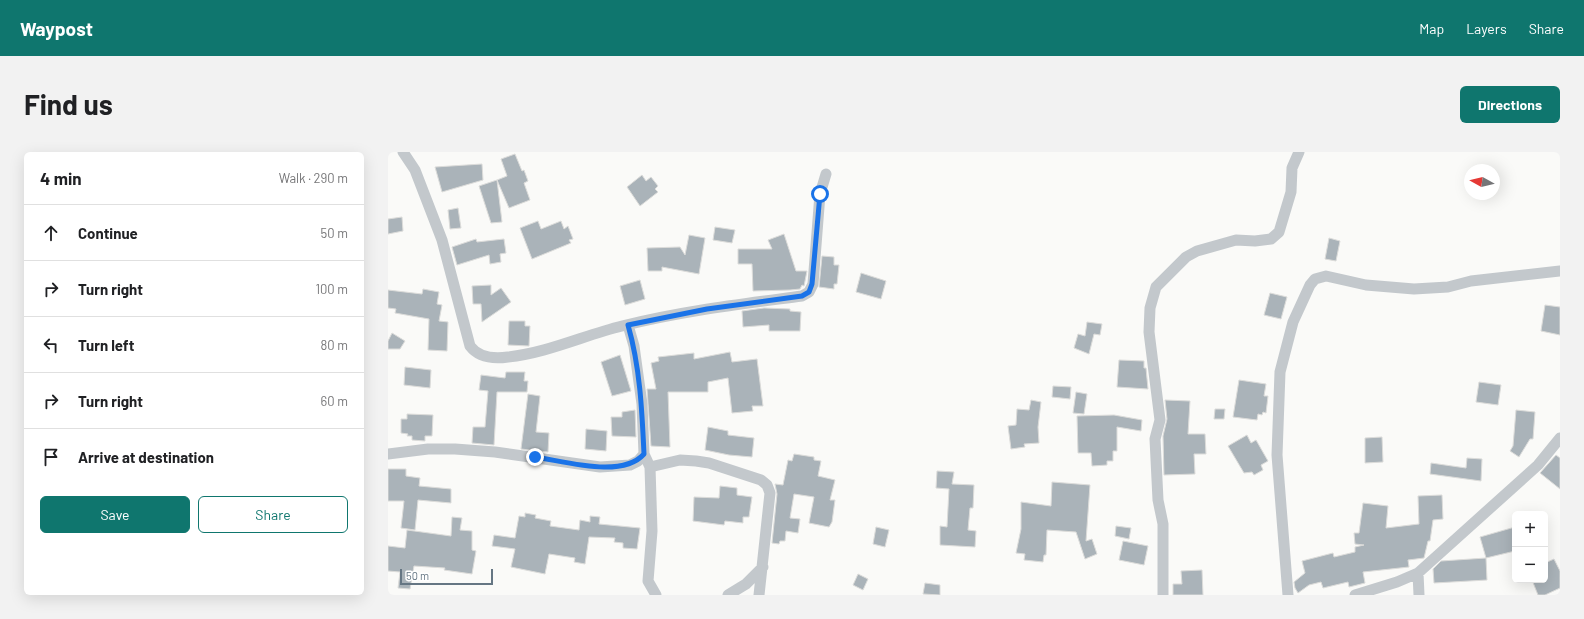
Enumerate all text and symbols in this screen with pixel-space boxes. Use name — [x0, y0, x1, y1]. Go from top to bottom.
text: Waypost — [20, 17, 93, 40]
text: Map — [1419, 20, 1444, 37]
text: Layers — [1466, 20, 1507, 37]
text: Share — [1529, 20, 1564, 37]
button: Directions — [1460, 86, 1560, 123]
text: Find us — [24, 87, 113, 121]
north arrow — [1464, 164, 1500, 200]
text: 4 min — [40, 168, 82, 188]
text: Walk · 290 m — [279, 170, 348, 186]
route start — [811, 185, 829, 203]
icon: ahead — [40, 222, 62, 244]
text: Continue — [78, 224, 138, 242]
text: 50 m — [321, 225, 348, 241]
icon: right — [40, 278, 62, 300]
text: Turn right — [78, 280, 143, 298]
text: 100 m — [315, 281, 348, 297]
icon: left — [40, 334, 62, 356]
text: Turn left — [78, 336, 134, 354]
text: 80 m — [321, 337, 348, 353]
icon: right — [40, 390, 62, 412]
text: Turn right — [78, 392, 143, 410]
text: 60 m — [321, 393, 348, 409]
icon: arrive — [40, 446, 62, 468]
text: Arrive at destination — [78, 448, 214, 466]
route end — [526, 448, 544, 466]
button: Save — [40, 496, 190, 533]
button: Share — [198, 496, 348, 533]
map controls — [1512, 511, 1548, 583]
button: + — [1512, 511, 1548, 547]
button: − — [1512, 547, 1548, 583]
scale bar — [400, 567, 493, 586]
text: 50 m — [406, 569, 429, 582]

